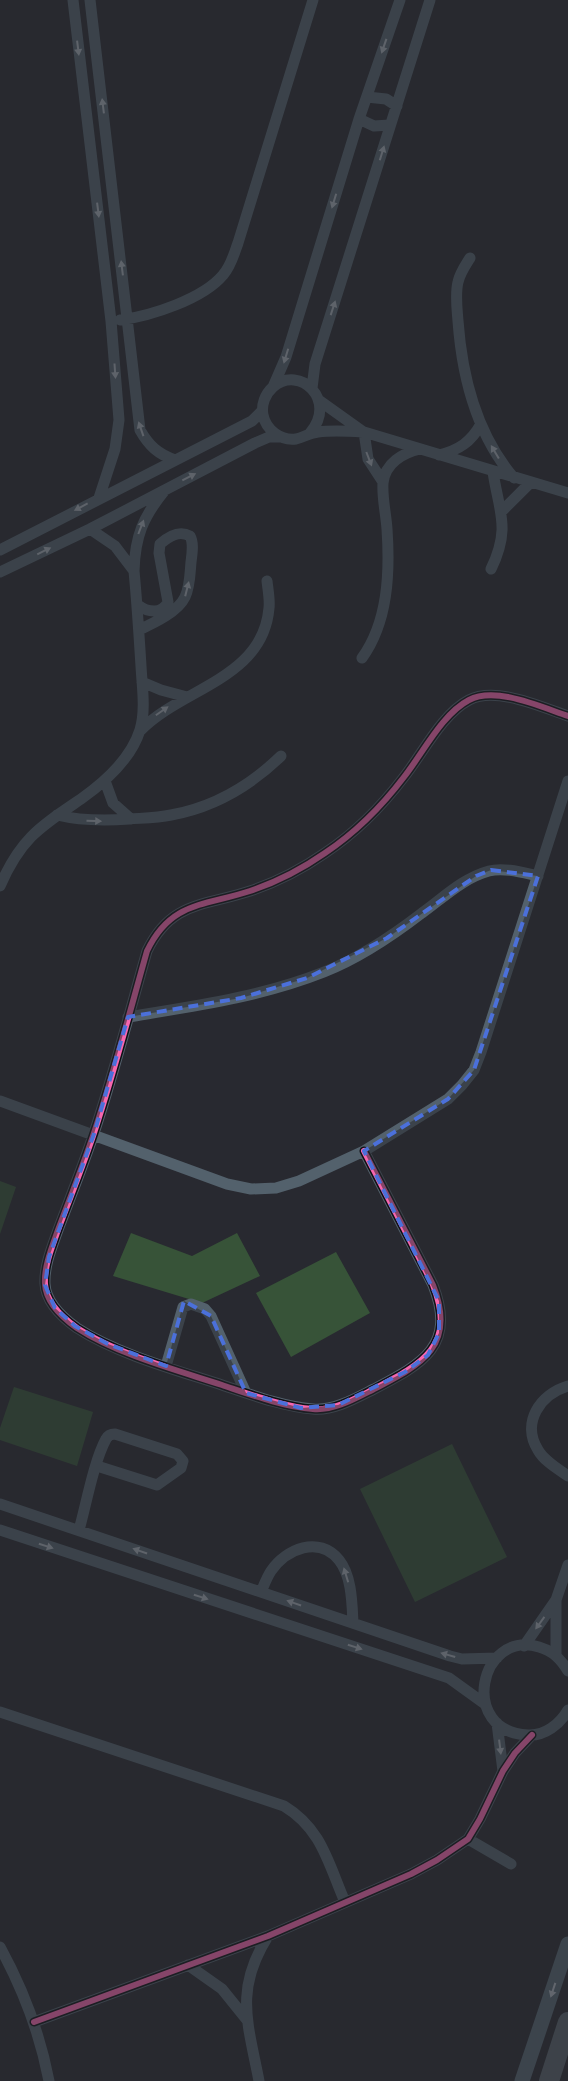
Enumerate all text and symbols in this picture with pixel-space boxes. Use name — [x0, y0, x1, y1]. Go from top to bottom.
one-way arrow — [380, 39, 388, 54]
one-way arrow — [74, 41, 82, 57]
one-way arrow — [99, 98, 107, 114]
one-way arrow — [379, 145, 386, 160]
one-way arrow — [329, 193, 337, 208]
one-way arrow — [94, 202, 102, 218]
one-way arrow — [118, 259, 126, 275]
one-way arrow — [330, 300, 337, 315]
one-way arrow — [281, 348, 289, 363]
one-way arrow — [111, 364, 119, 380]
one-way arrow — [137, 421, 145, 436]
one-way arrow — [491, 446, 500, 459]
one-way arrow — [365, 452, 373, 467]
one-way arrow — [182, 473, 196, 481]
one-way arrow — [74, 503, 88, 511]
one-way arrow — [138, 520, 146, 535]
one-way arrow — [37, 546, 51, 554]
one-way arrow — [183, 581, 191, 596]
one-way arrow — [155, 706, 168, 716]
one-way arrow — [86, 817, 102, 825]
one-way arrow — [39, 1542, 54, 1550]
one-way arrow — [133, 1547, 148, 1554]
one-way arrow — [341, 1568, 349, 1583]
one-way arrow — [193, 1593, 208, 1601]
one-way arrow — [287, 1599, 302, 1607]
one-way arrow — [535, 1616, 545, 1630]
one-way arrow — [348, 1644, 363, 1652]
one-way arrow — [441, 1651, 456, 1659]
one-way arrow — [496, 1739, 504, 1755]
one-way arrow — [548, 1983, 556, 1998]

